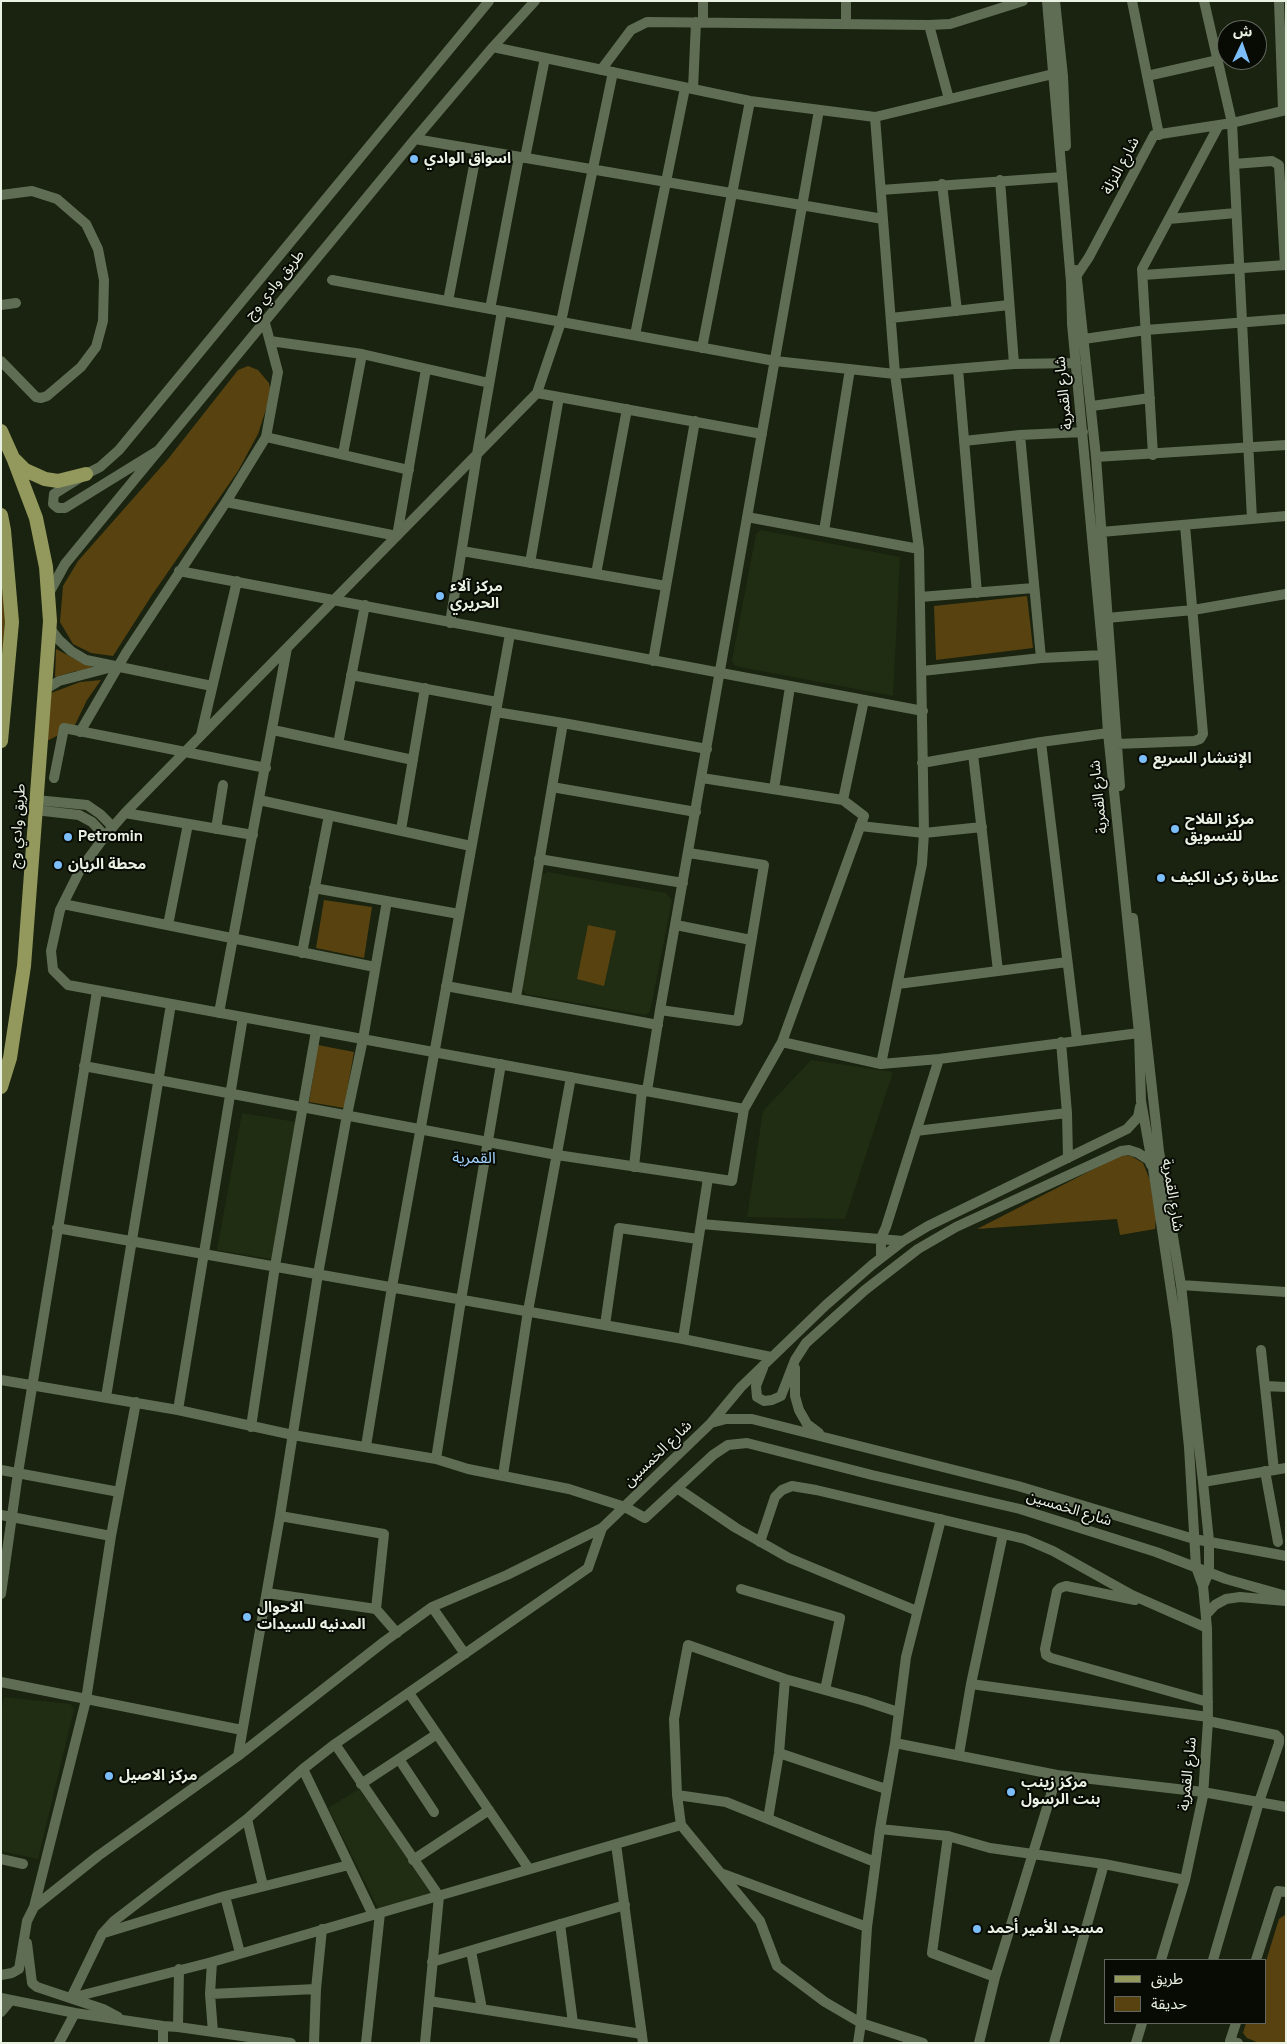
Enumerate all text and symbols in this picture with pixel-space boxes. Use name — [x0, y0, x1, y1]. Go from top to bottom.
north arrow — [1217, 20, 1267, 70]
text: ش — [1233, 22, 1253, 41]
street label: شارع النزلة — [1098, 134, 1144, 198]
place label: اسواق الوادي — [424, 150, 511, 168]
marker: اسواق الوادي — [408, 153, 420, 165]
street label: طريق وادي وج — [241, 246, 309, 324]
street label: شارع القمرية — [1051, 355, 1077, 431]
place label: مركز آلاء الحريري — [450, 578, 503, 613]
marker: مركز آلاء الحريري — [434, 590, 446, 602]
place label: الإنتشار السريع — [1153, 750, 1252, 768]
marker: الإنتشار السريع — [1137, 753, 1149, 765]
street label: شارع القمرية — [1086, 759, 1112, 835]
street label: طريق وادي وج — [6, 783, 30, 869]
place label: مركز الفلاح للتسويق — [1185, 811, 1254, 846]
marker: مركز الفلاح للتسويق — [1169, 823, 1181, 835]
place label: Petromin — [78, 828, 143, 846]
marker: Petromin — [62, 831, 74, 843]
place label: محطة الريان — [68, 856, 146, 874]
marker: محطة الريان — [52, 859, 64, 871]
place label: عطارة ركن الكيف — [1171, 869, 1279, 887]
marker: عطارة ركن الكيف — [1155, 872, 1167, 884]
district label: القمرية — [452, 1149, 496, 1169]
street label: شارع القمرية — [1157, 1157, 1187, 1233]
street label: شارع الخمسين — [620, 1417, 696, 1491]
street label: شارع الخمسين — [1024, 1488, 1114, 1530]
place label: الاحوال المدنيه للسيدات — [257, 1599, 366, 1634]
marker: الاحوال المدنيه للسيدات — [241, 1611, 253, 1623]
street label: شارع القمرية — [1175, 1736, 1201, 1812]
place label: مركز الاصيل — [119, 1767, 197, 1785]
marker: مركز الاصيل — [103, 1770, 115, 1782]
place label: مركز زينب بنت الرسول — [1021, 1774, 1101, 1809]
marker: مركز زينب بنت الرسول — [1005, 1786, 1017, 1798]
place label: مسجد الأمير أحمد — [987, 1920, 1104, 1938]
marker: مسجد الأمير أحمد — [971, 1923, 983, 1935]
legend — [1104, 1959, 1267, 2024]
text: طريق — [1151, 1969, 1183, 1988]
text: حديقة — [1151, 1994, 1187, 2013]

